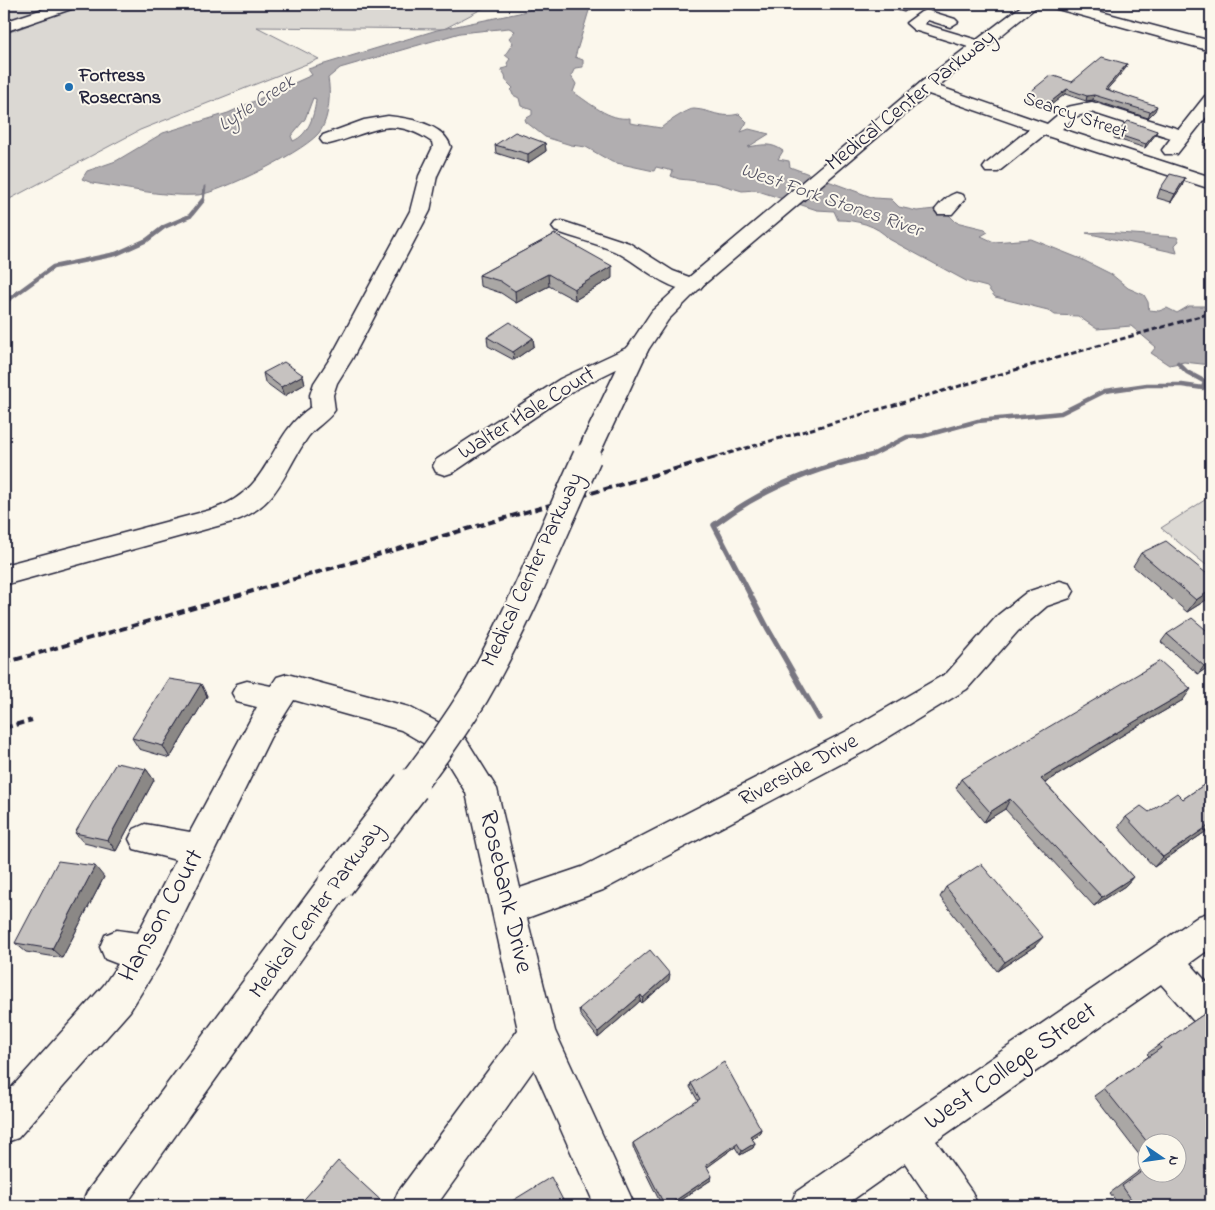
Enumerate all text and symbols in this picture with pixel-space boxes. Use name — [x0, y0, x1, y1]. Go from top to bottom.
street label: Medical Center Parkway — [819, 22, 1004, 181]
place label: Fortress Rosecrans — [78, 63, 162, 112]
water label: Lytle Creek — [213, 68, 302, 140]
marker: Fortress Rosecrans — [63, 81, 75, 93]
street label: Searcy Street — [1019, 86, 1131, 148]
water label: West Fork Stones River — [736, 156, 928, 247]
street label: Walter Hale Court — [452, 359, 602, 469]
street label: Medical Center Parkway — [474, 468, 593, 673]
street label: Riverside Drive — [734, 726, 864, 816]
street label: Rosebank Drive — [468, 807, 542, 977]
street label: Medical Center Parkway — [242, 816, 393, 1006]
street label: Hanson Court — [110, 842, 214, 990]
street label: West College Street — [917, 993, 1105, 1141]
north arrow — [1138, 1132, 1188, 1182]
text: N — [1162, 1154, 1184, 1168]

